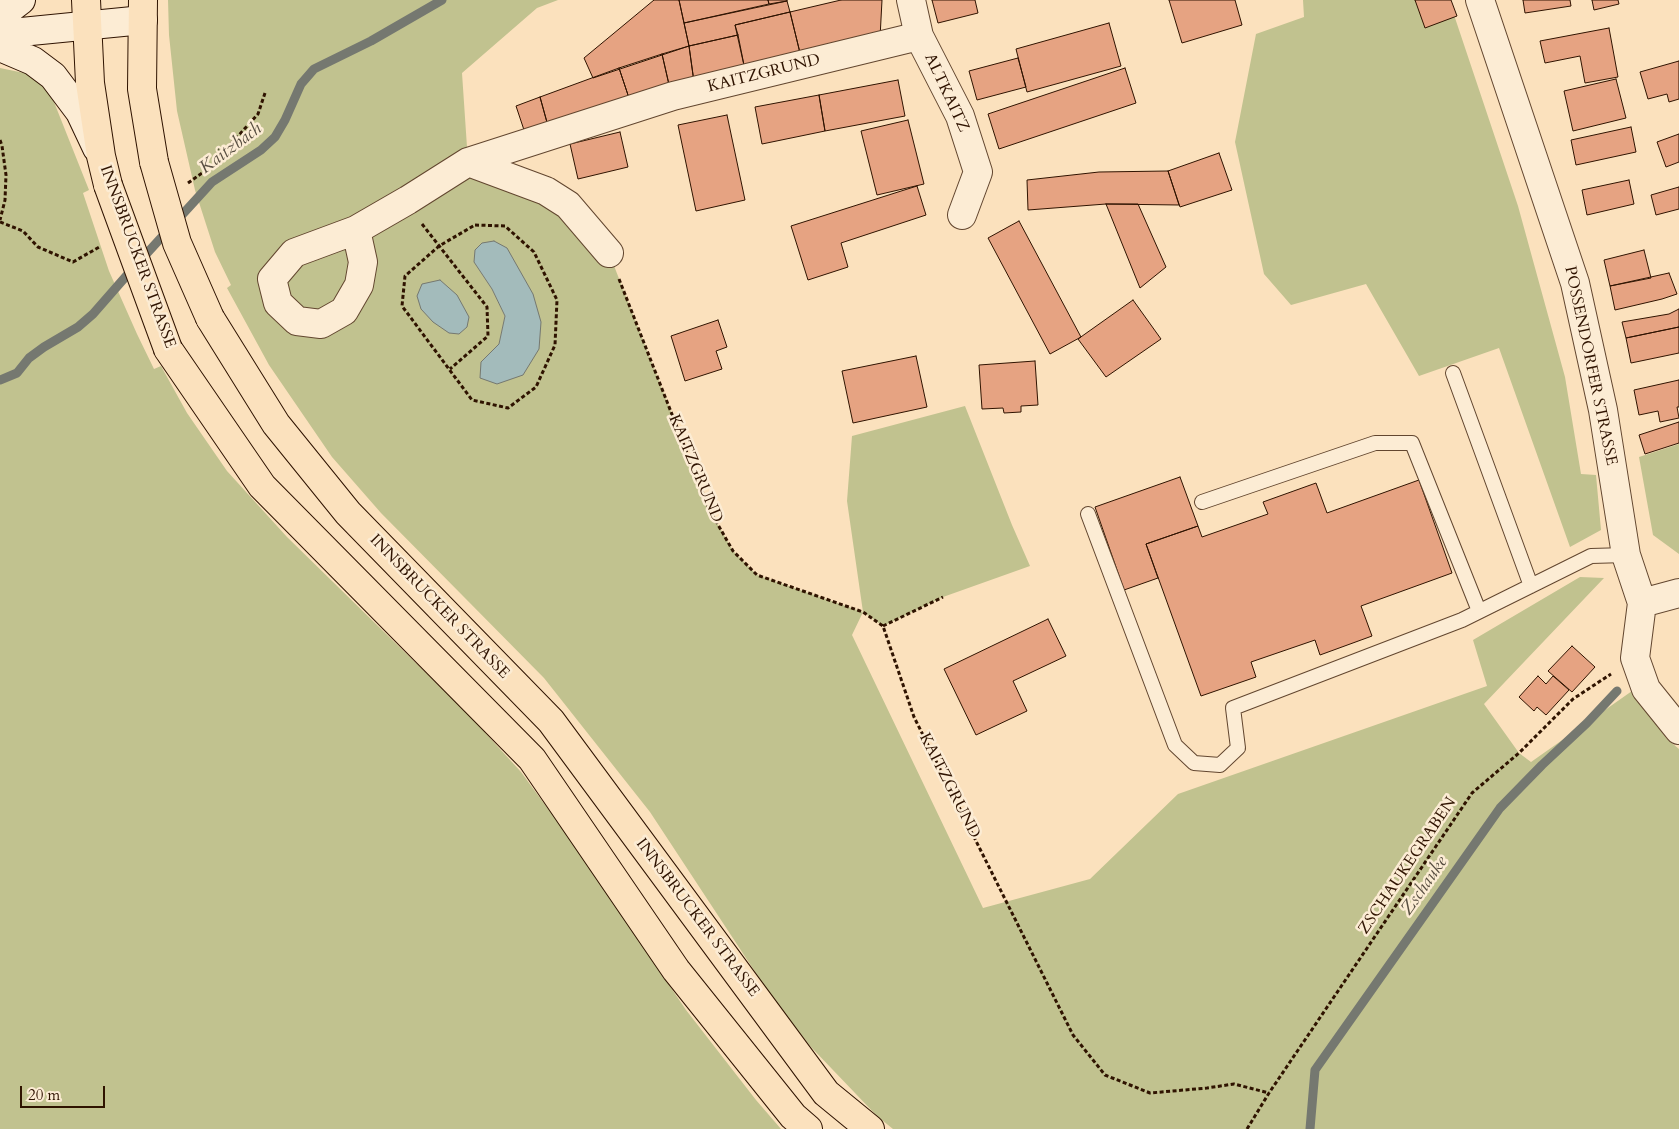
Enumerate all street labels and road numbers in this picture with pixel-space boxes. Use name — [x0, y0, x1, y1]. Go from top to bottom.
street label: KAITZGRUND — [706, 51, 822, 97]
street label: ALTKAITZ — [919, 51, 973, 135]
street label: INNSBRUCKER STRASSE — [95, 163, 179, 351]
street label: POSSENDORFER STRASSE — [1559, 265, 1621, 467]
street label: KAITZGRUND — [664, 412, 726, 526]
street label: INNSBRUCKER STRASSE — [365, 531, 513, 683]
street label: KAITZGRUND — [914, 730, 984, 842]
street label: ZSCHAUKEGRABEN — [1355, 794, 1461, 938]
street label: INNSBRUCKER STRASSE — [631, 835, 763, 1001]

